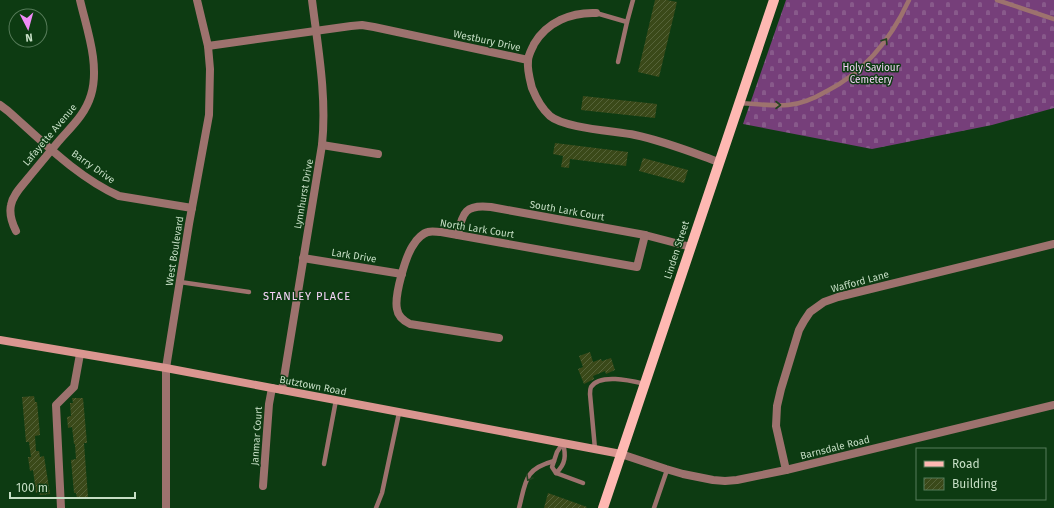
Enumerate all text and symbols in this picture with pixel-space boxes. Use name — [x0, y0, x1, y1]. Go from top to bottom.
north arrow — [8, 8, 48, 48]
street label: Westbury Drive — [452, 28, 522, 54]
text: N — [25, 31, 33, 44]
one-way arrow — [881, 38, 888, 45]
park label: Holy Saviour Cemetery — [842, 62, 900, 86]
street label: Lafayette Avenue — [21, 101, 79, 169]
one-way arrow — [775, 101, 781, 109]
street label: Barry Drive — [69, 148, 117, 186]
street label: Lynnhurst Drive — [292, 158, 316, 230]
street label: South Lark Court — [529, 199, 606, 224]
street label: West Boulevard — [164, 215, 186, 287]
street label: North Lark Court — [439, 217, 515, 241]
street label: Linden Street — [662, 219, 692, 281]
street label: Lark Drive — [331, 247, 377, 265]
street label: Wafford Lane — [830, 268, 890, 296]
district label: STANLEY PLACE — [263, 290, 351, 303]
street label: Butztown Road — [279, 374, 347, 398]
street label: Janmar Court — [249, 406, 265, 466]
street label: Barnsdale Road — [799, 434, 871, 462]
legend — [916, 448, 1046, 500]
text: Road — [952, 457, 980, 471]
scale bar — [10, 474, 135, 500]
one-way arrow — [526, 474, 533, 481]
text: Building — [952, 477, 998, 491]
text: 100 m — [16, 481, 48, 495]

